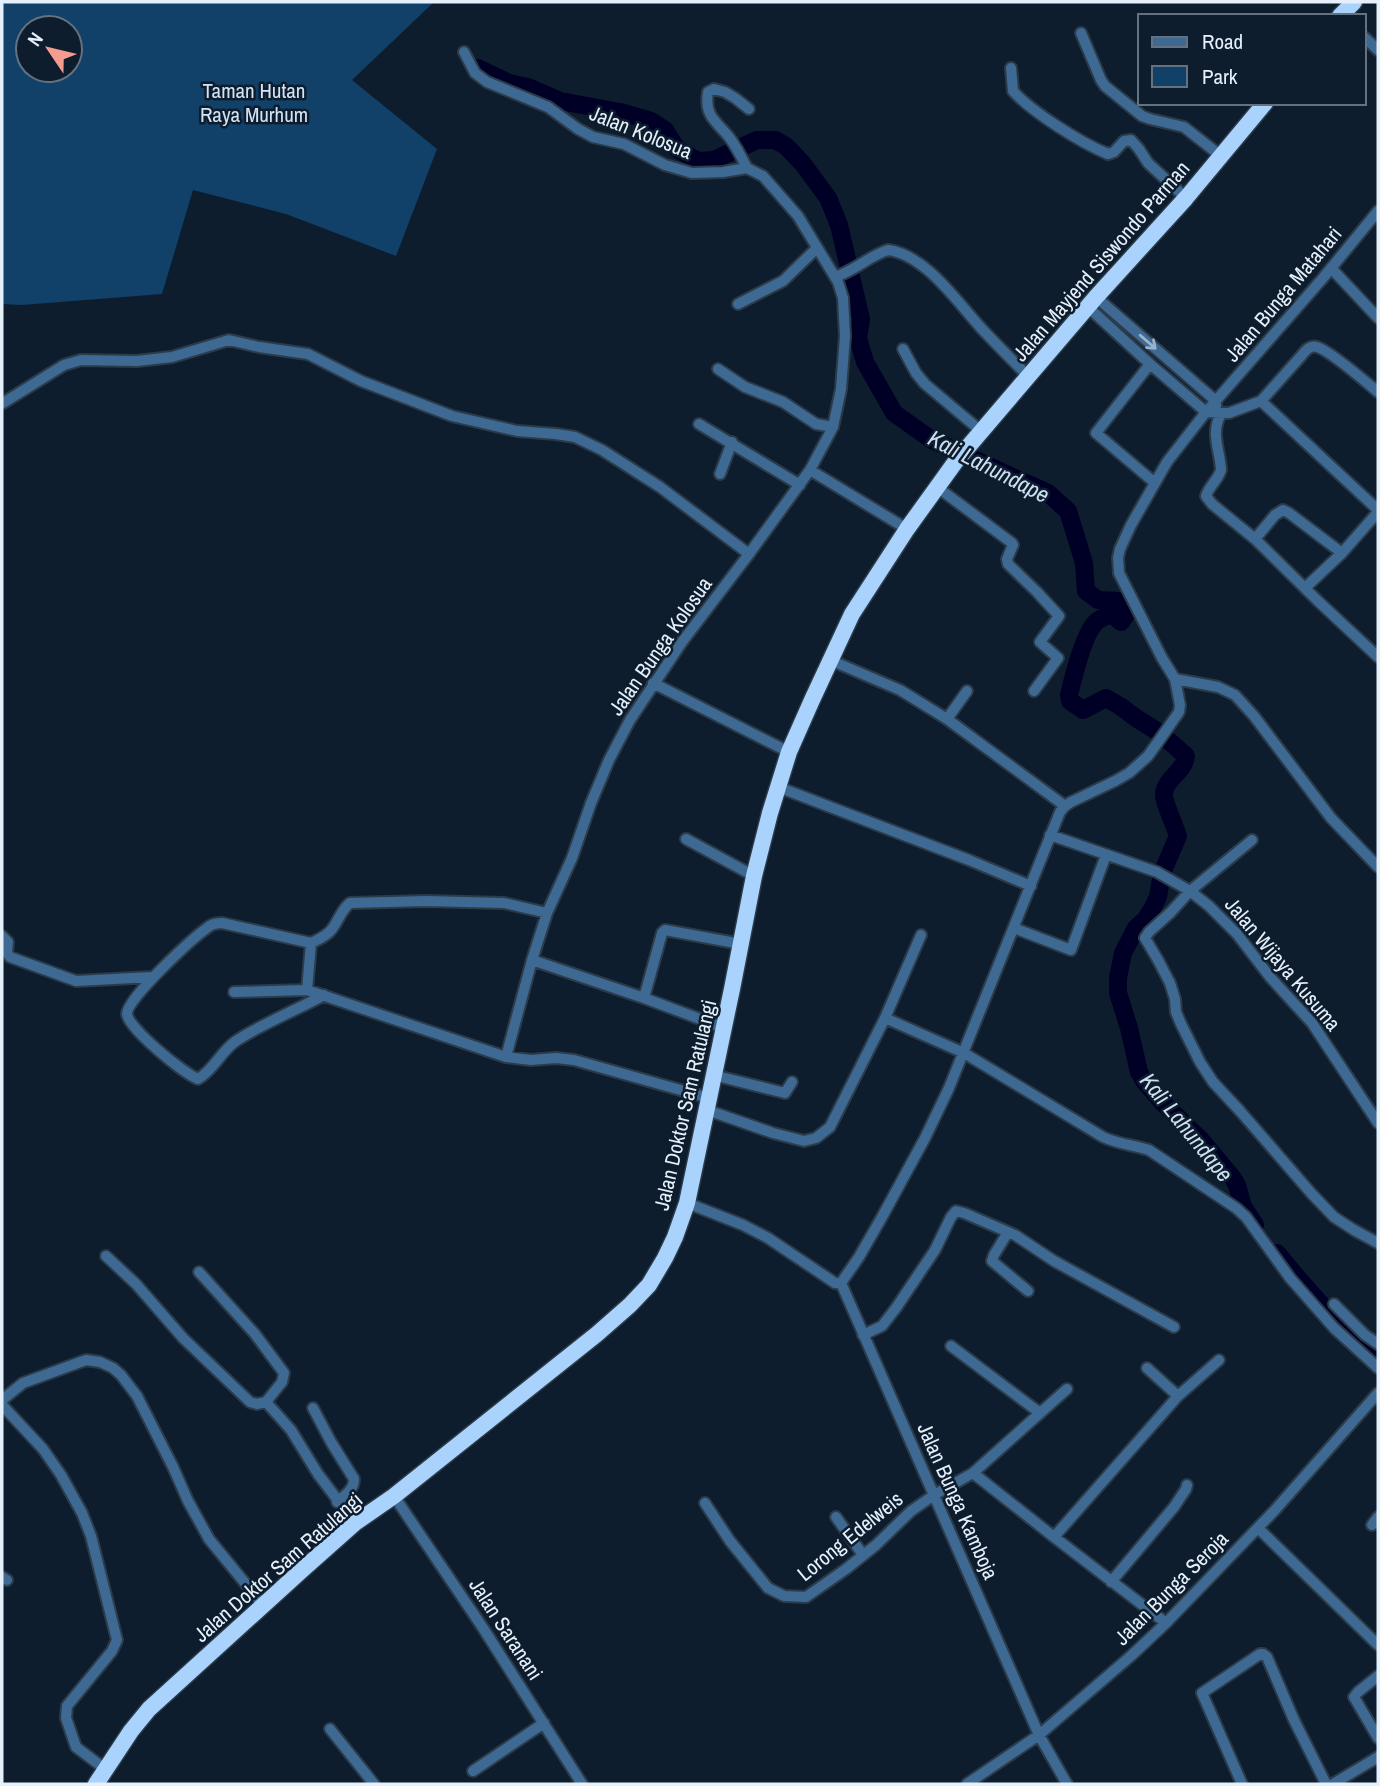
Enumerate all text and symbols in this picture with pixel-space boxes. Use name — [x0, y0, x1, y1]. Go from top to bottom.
north arrow — [14, 14, 84, 84]
legend — [1138, 14, 1366, 105]
text: N — [21, 27, 49, 51]
text: Road — [1202, 27, 1243, 56]
text: Park — [1202, 62, 1238, 91]
park label: Taman Hutan Raya Murhum — [200, 76, 308, 129]
street label: Jalan Kolosua — [585, 98, 697, 166]
street label: Jalan Mayjend Siswondo Parman — [1006, 155, 1196, 367]
street label: Jalan Bunga Matahari — [1218, 220, 1348, 368]
one-way arrow — [1138, 334, 1156, 350]
water label: Kali Lahundape — [923, 422, 1055, 510]
street label: Jalan Bunga Kolosua — [601, 571, 719, 721]
street label: Jalan Wijaya Kusuma — [1218, 891, 1348, 1037]
street label: Jalan Doktor Sam Ratulangi — [647, 997, 723, 1213]
water label: Kali Lahundape — [1133, 1066, 1241, 1188]
street label: Jalan Bunga Kamboja — [910, 1418, 1006, 1584]
street label: Lorong Edelweis — [791, 1484, 909, 1588]
street label: Jalan Doktor Sam Ratulangi — [187, 1485, 369, 1649]
street label: Jalan Bunga Seroja — [1108, 1524, 1235, 1651]
street label: Jalan Saranani — [462, 1573, 550, 1685]

